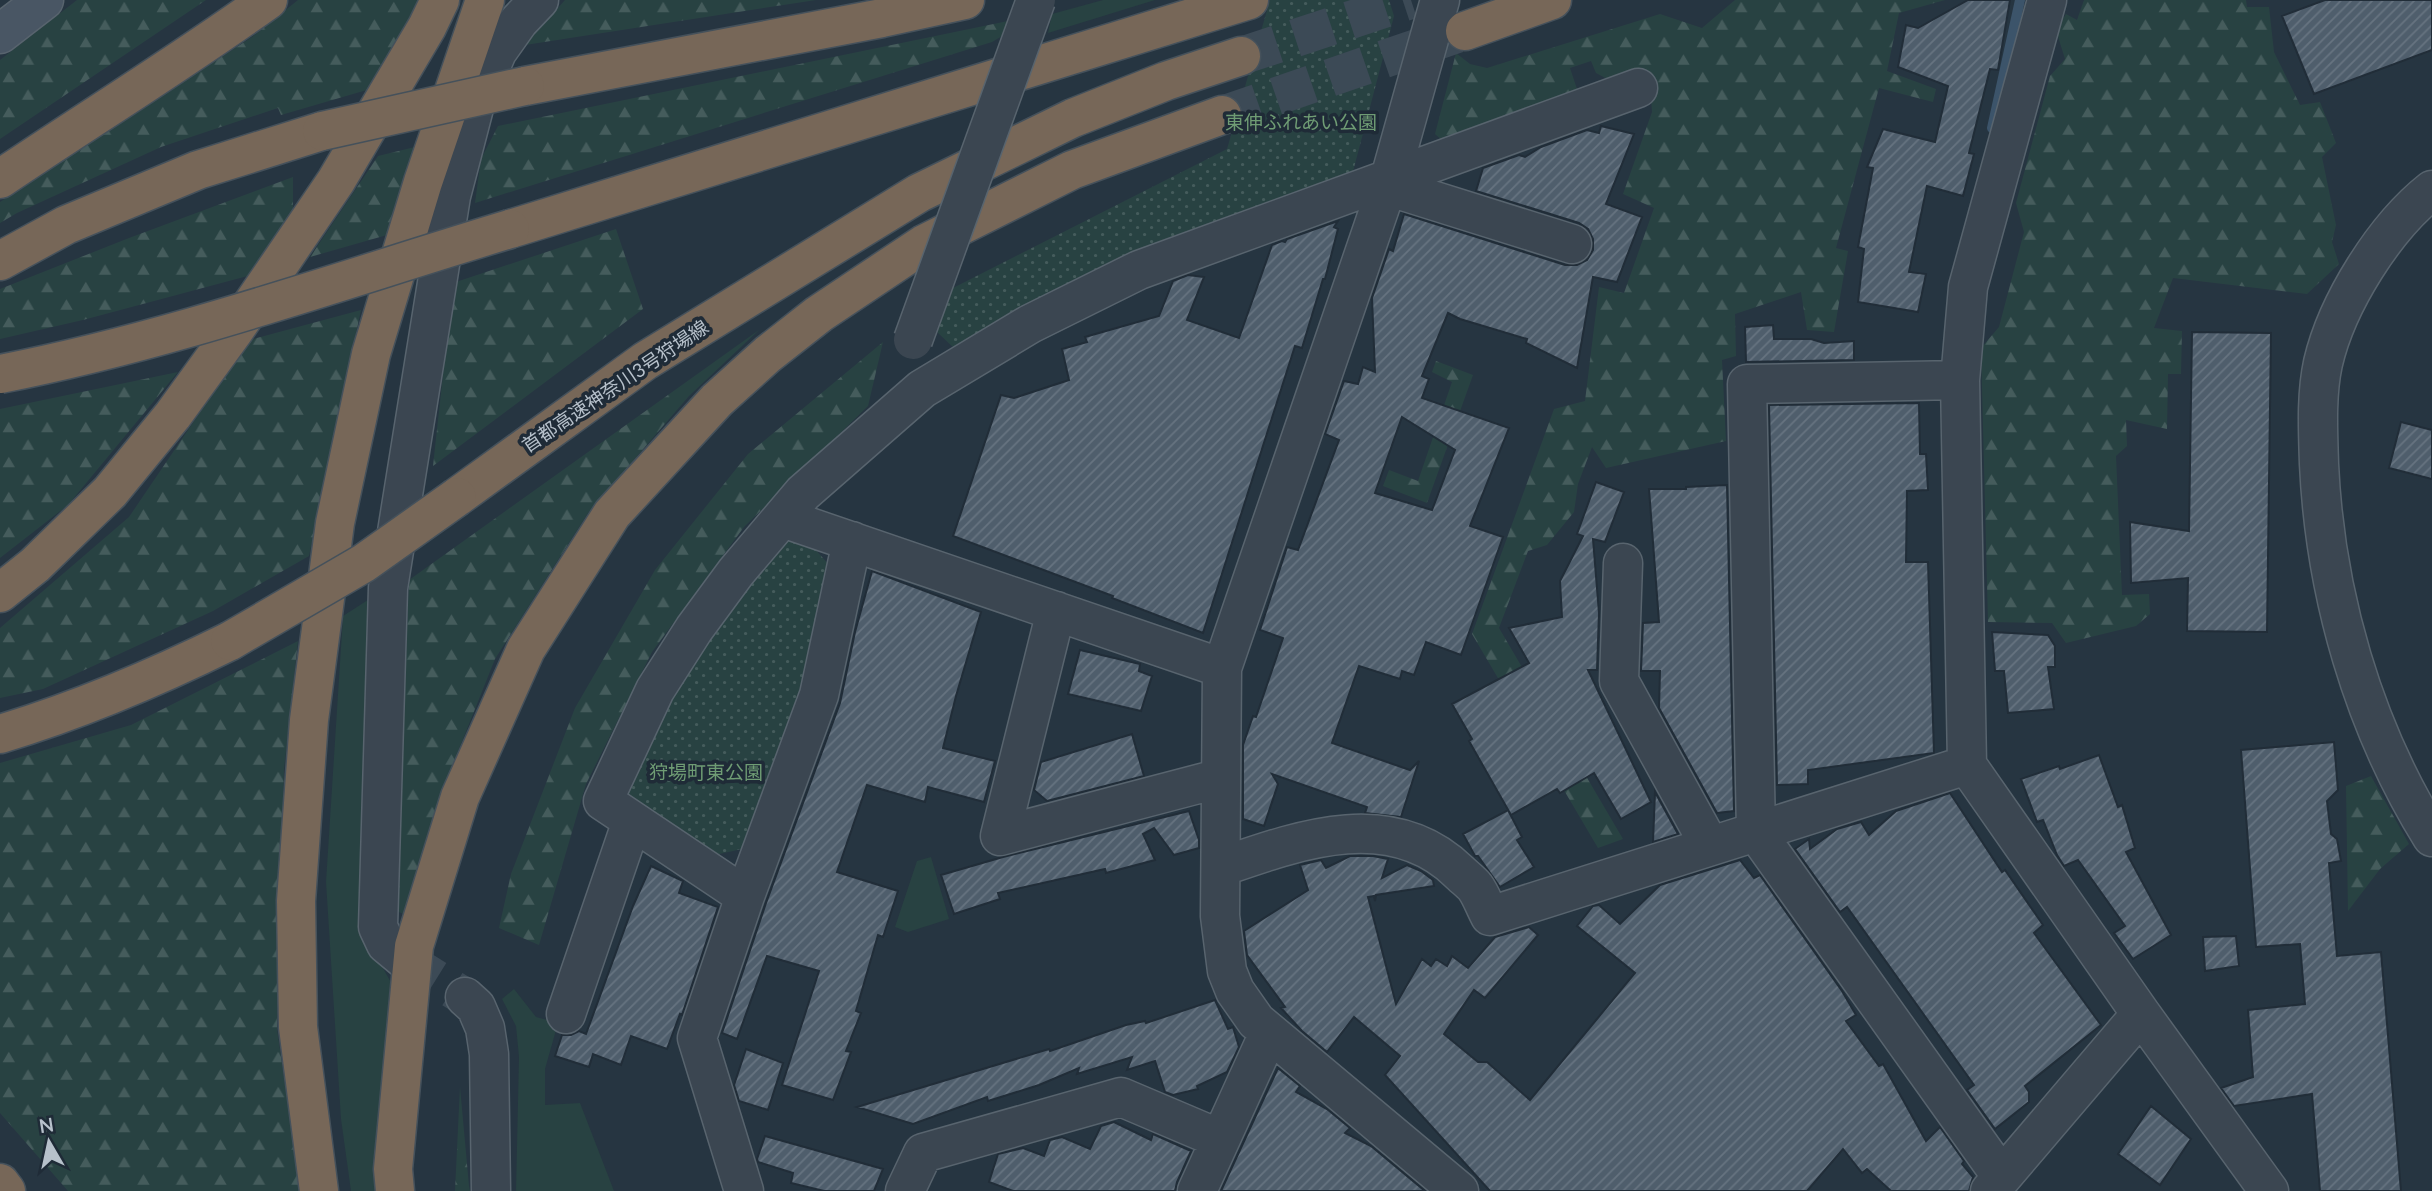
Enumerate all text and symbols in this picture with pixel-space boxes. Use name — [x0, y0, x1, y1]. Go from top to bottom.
park label: 東伸ふれあい公園 — [1225, 110, 1377, 133]
street label: 首都高速神奈川3号狩場線 — [517, 315, 712, 457]
park label: 狩場町東公園 — [649, 760, 763, 783]
north arrow — [14, 1107, 84, 1177]
text: N — [37, 1112, 55, 1137]

